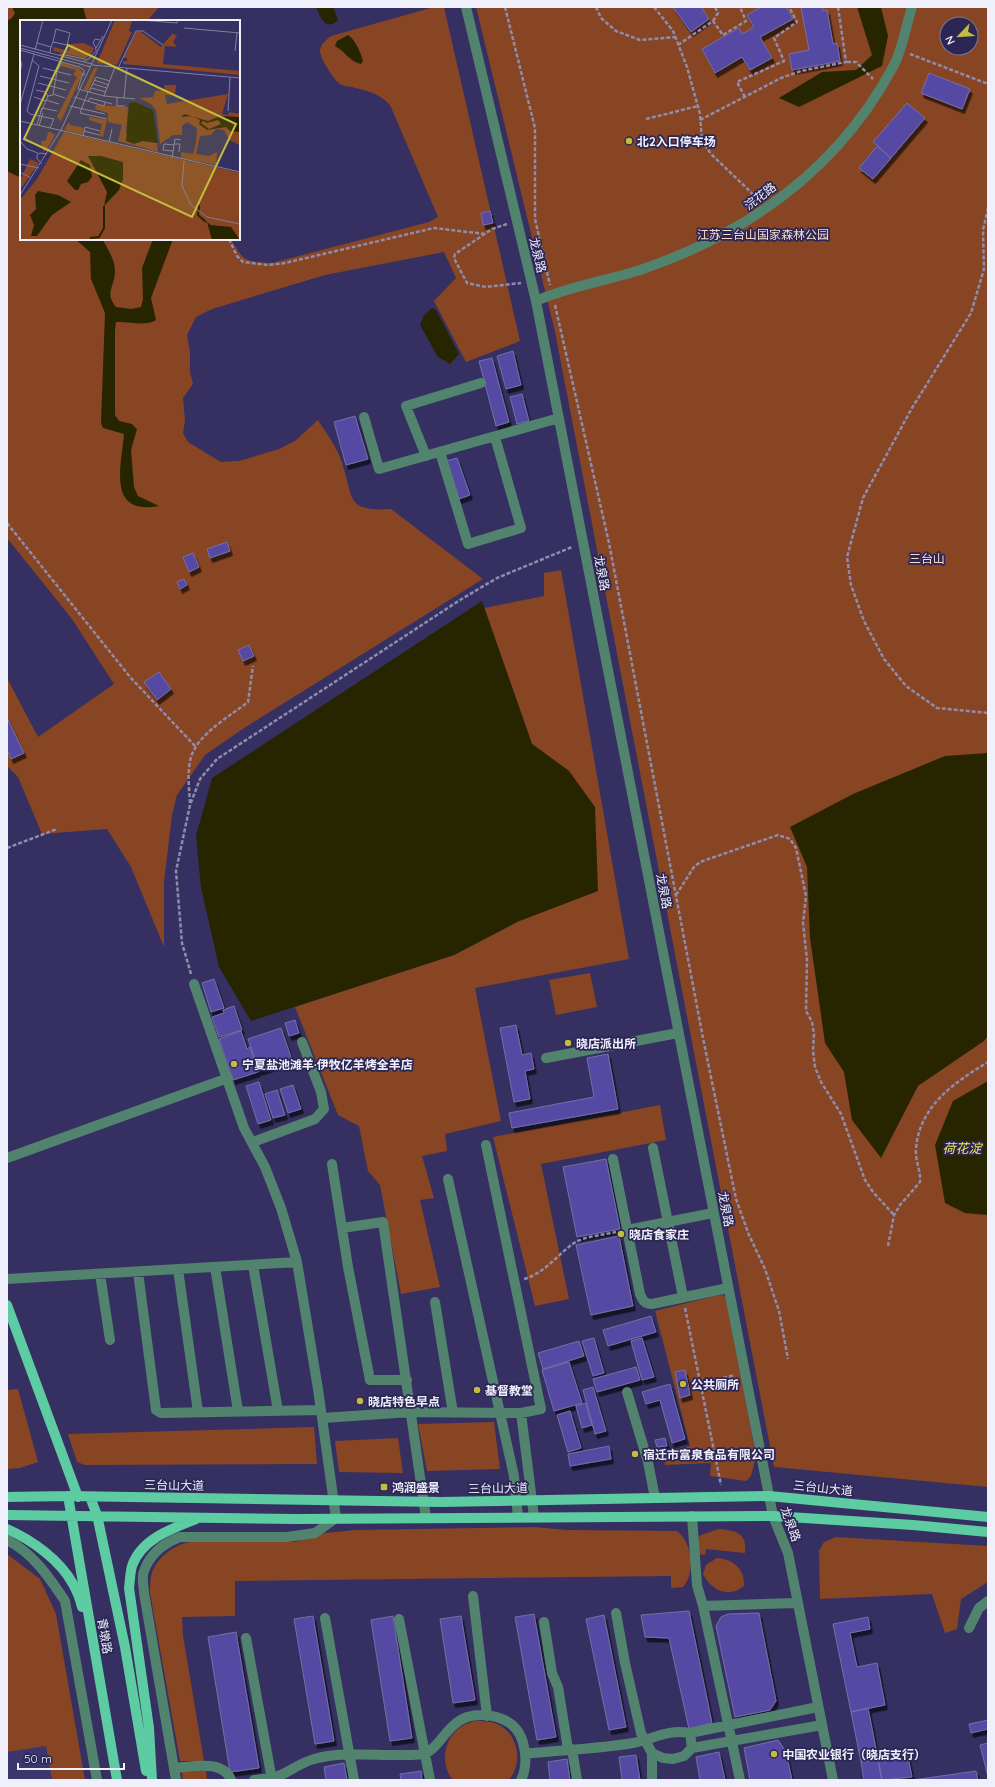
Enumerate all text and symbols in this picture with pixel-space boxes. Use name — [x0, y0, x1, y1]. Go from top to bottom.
north arrow — [939, 16, 979, 56]
inset map — [20, 20, 240, 240]
text: N — [942, 34, 958, 47]
place label: 北2入口停车场 — [637, 134, 716, 149]
marker: 北2入口停车场 — [624, 136, 634, 146]
street label: 浣花路 — [741, 179, 779, 213]
park label: 江苏三台山国家森林公园 — [697, 227, 829, 242]
street label: 龙泉路 — [526, 236, 550, 274]
park label: 三台山 — [909, 551, 945, 566]
street label: 龙泉路 — [591, 554, 613, 592]
street label: 龙泉路 — [653, 872, 675, 910]
place label: 晓店派出所 — [576, 1036, 636, 1051]
marker: 晓店派出所 — [563, 1038, 573, 1048]
place label: 宁夏盐池滩羊·伊牧亿羊烤全羊店 — [242, 1057, 413, 1072]
marker: 宁夏盐池滩羊·伊牧亿羊烤全羊店 — [229, 1059, 239, 1069]
water label: 荷花淀 — [942, 1140, 983, 1156]
street label: 龙泉路 — [715, 1190, 737, 1228]
place label: 晓店食家庄 — [629, 1227, 689, 1242]
marker: 晓店食家庄 — [616, 1229, 626, 1239]
place label: 公共厕所 — [691, 1377, 739, 1392]
marker: 公共厕所 — [678, 1379, 688, 1389]
place label: 基督教堂 — [485, 1383, 533, 1398]
marker: 基督教堂 — [472, 1385, 482, 1395]
place label: 晓店特色早点 — [368, 1394, 440, 1409]
marker: 晓店特色早点 — [355, 1396, 365, 1406]
place label: 宿迁市富泉食品有限公司 — [643, 1447, 775, 1462]
marker: 宿迁市富泉食品有限公司 — [630, 1449, 640, 1459]
street label: 三台山大道 — [144, 1477, 204, 1493]
street label: 三台山大道 — [792, 1477, 854, 1499]
place label: 鸿润盛景 — [392, 1480, 440, 1495]
street label: 三台山大道 — [468, 1480, 528, 1496]
marker: 鸿润盛景 — [379, 1482, 389, 1492]
street label: 龙泉路 — [778, 1505, 804, 1543]
street label: 青墩路 — [94, 1617, 116, 1655]
scale bar — [18, 1745, 124, 1771]
place label: 中国农业银行（晓店支行） — [782, 1747, 926, 1762]
marker: 中国农业银行（晓店支行） — [769, 1749, 779, 1759]
text: 50 m — [24, 1751, 52, 1766]

